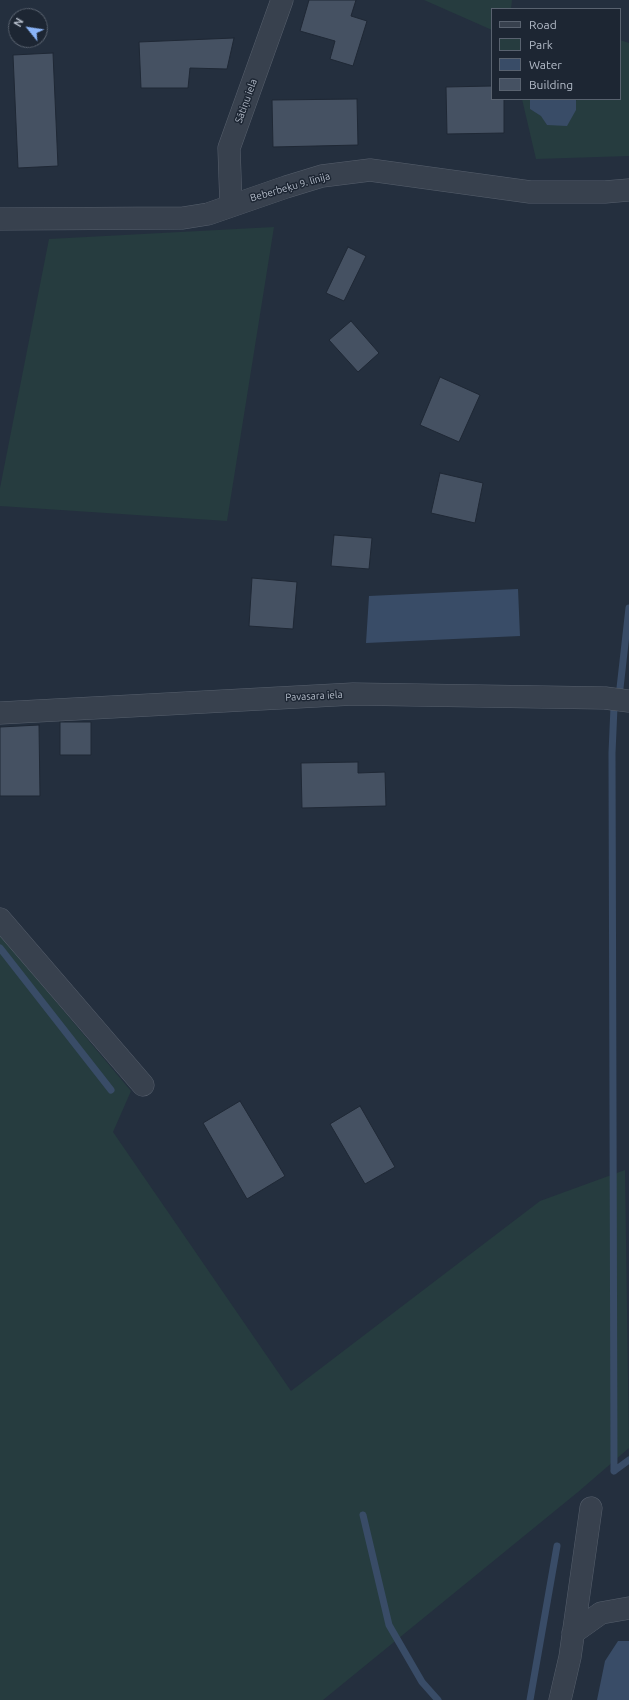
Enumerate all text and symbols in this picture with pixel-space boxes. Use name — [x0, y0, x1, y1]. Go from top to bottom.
north arrow — [8, 8, 48, 48]
legend — [491, 8, 621, 100]
text: N — [11, 16, 26, 29]
text: Road — [529, 18, 557, 31]
text: Park — [529, 38, 553, 51]
text: Water — [529, 58, 562, 71]
street label: Sātiņu iela — [232, 77, 260, 125]
text: Building — [529, 78, 573, 91]
street label: Beberbeķu 9. līnija — [249, 170, 331, 204]
street label: Pavasara iela — [285, 689, 343, 703]

